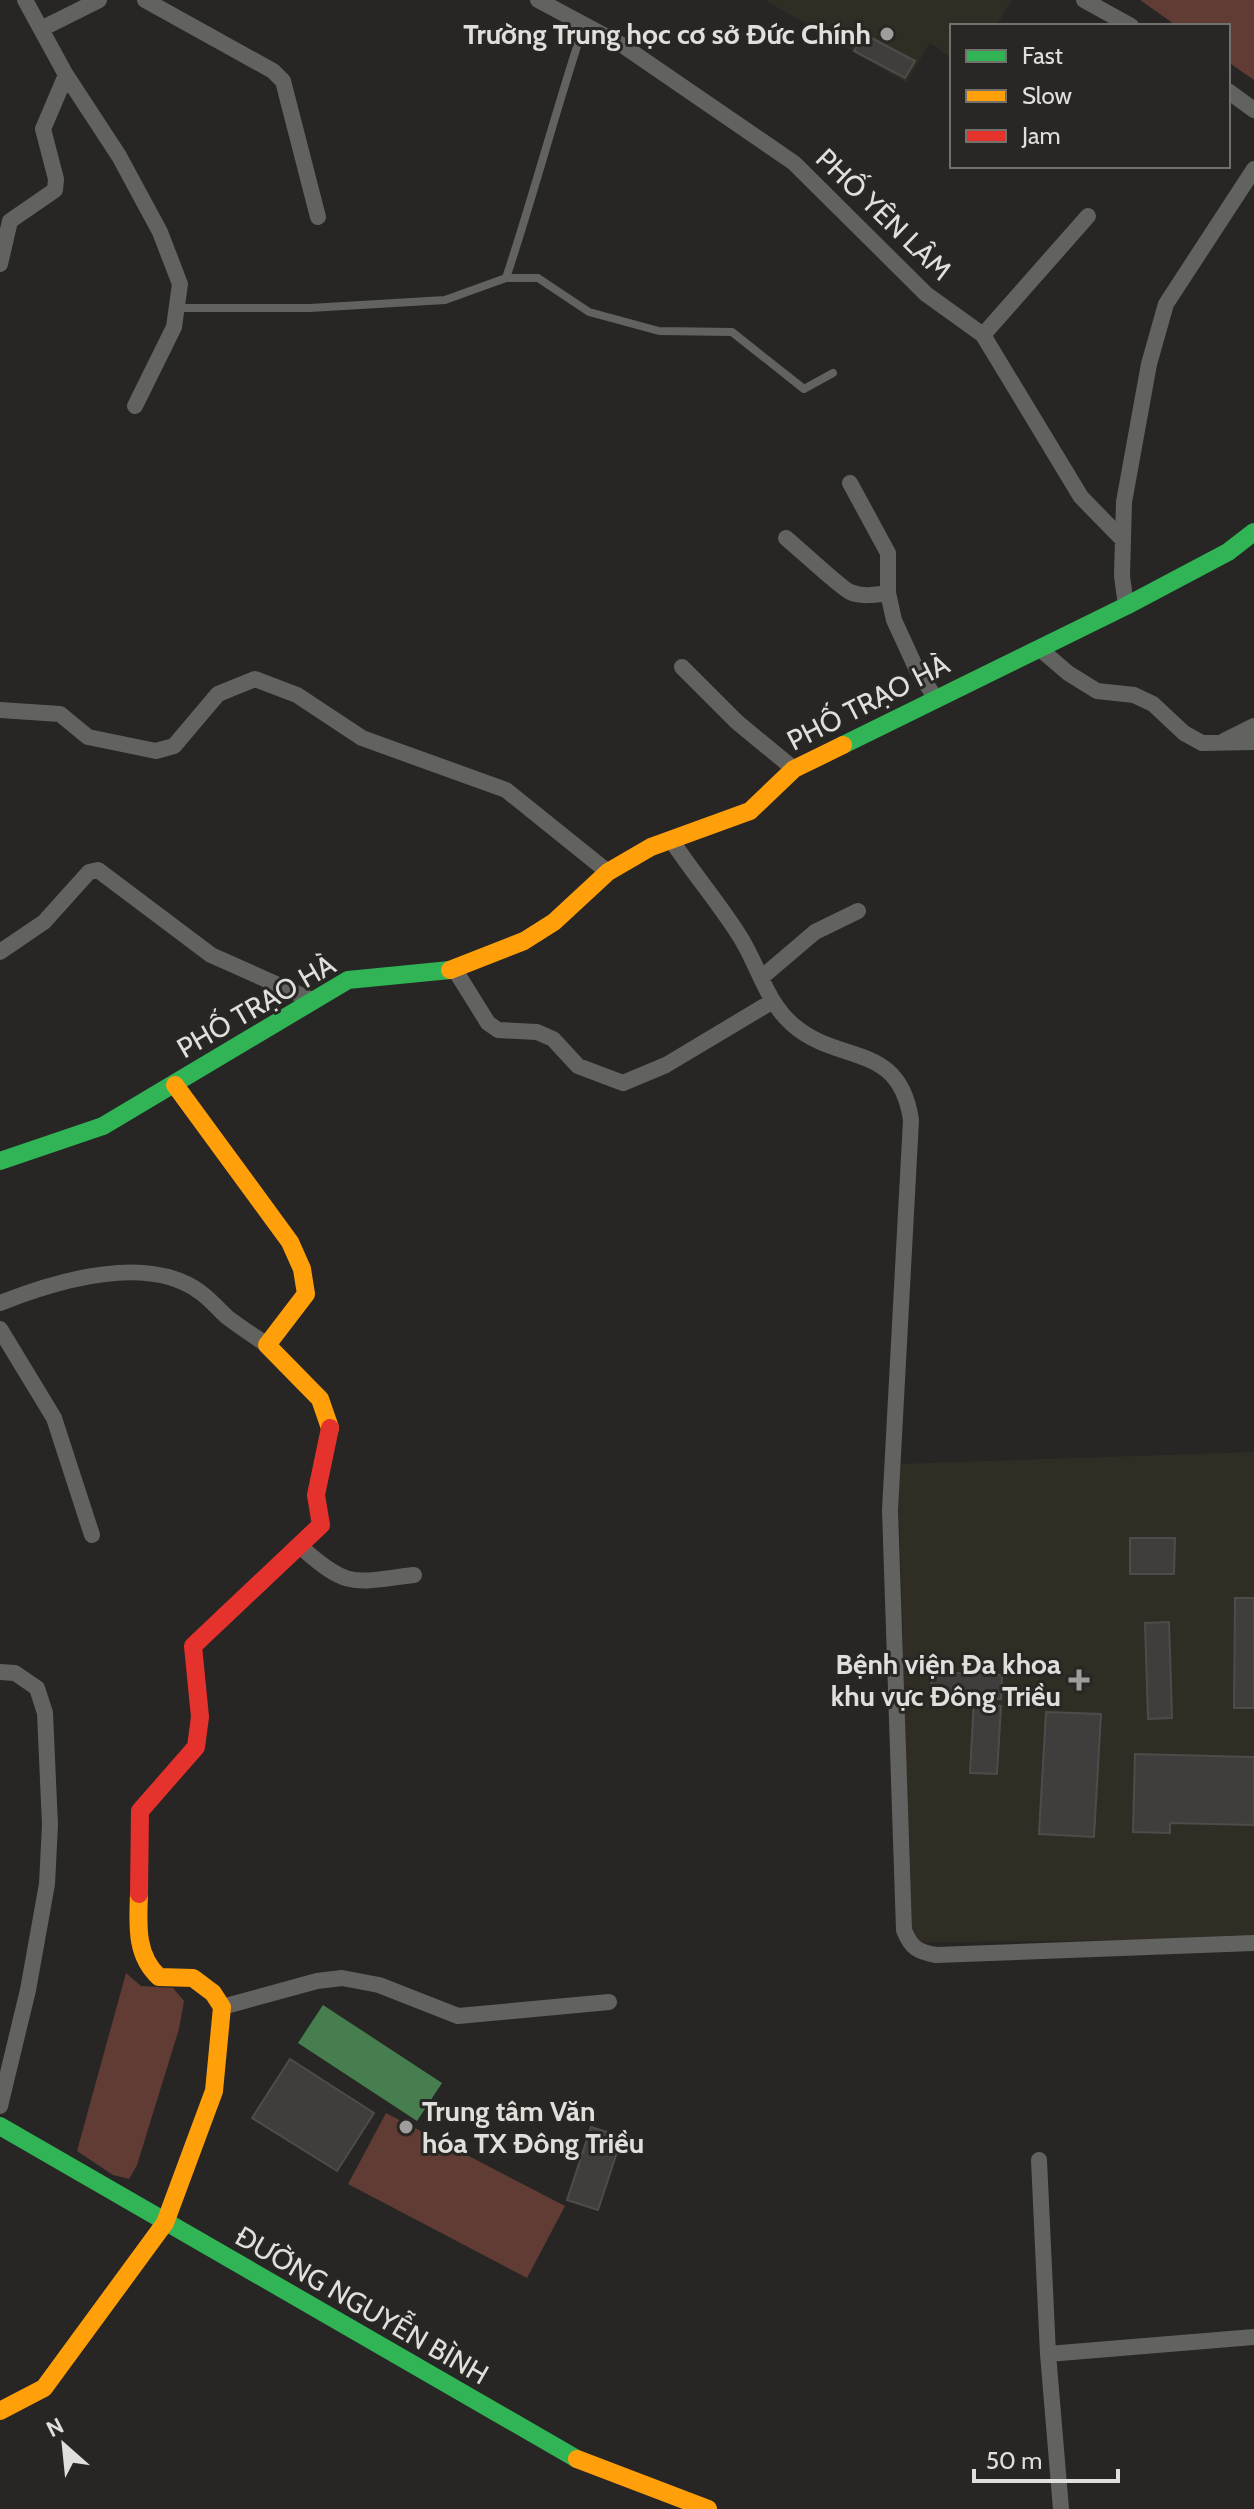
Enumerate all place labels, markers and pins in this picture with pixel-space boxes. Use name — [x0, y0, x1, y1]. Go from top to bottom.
place label: Trường Trung học cơ sở Đức Chính — [463, 17, 871, 51]
marker: Trường Trung học cơ sở Đức Chính — [878, 25, 896, 43]
place label: Bệnh viện Đa khoa khu vực Đông Triều — [831, 1647, 1061, 1713]
marker: Bệnh viện Đa khoa khu vực Đông Triều — [1068, 1669, 1090, 1691]
place label: Trung tâm Văn hóa TX Đông Triều — [422, 2094, 644, 2160]
marker: Trung tâm Văn hóa TX Đông Triều — [397, 2118, 415, 2136]

